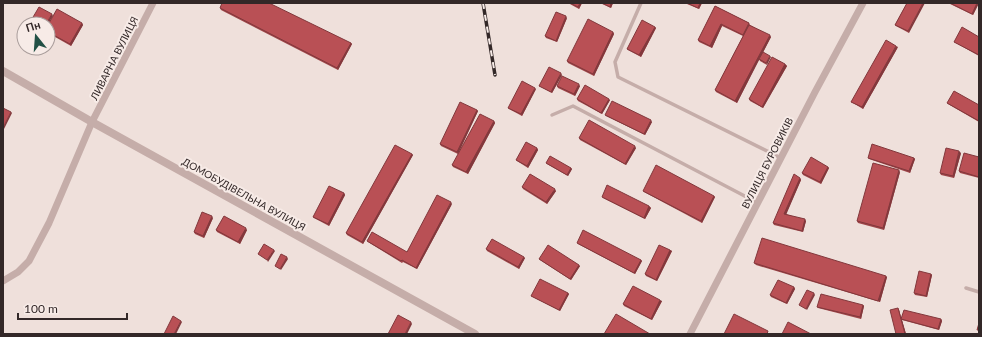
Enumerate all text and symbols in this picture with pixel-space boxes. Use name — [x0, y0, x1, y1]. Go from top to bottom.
street label: ЛИВАРНА ВУЛИЦЯ — [87, 14, 140, 103]
north arrow — [16, 16, 56, 56]
text: Пн — [24, 18, 42, 34]
street label: ВУЛИЦЯ БУРОВИКІВ — [739, 116, 795, 210]
street label: ДОМОБУДІВЕЛЬНА ВУЛИЦЯ — [180, 155, 308, 233]
scale bar — [18, 295, 127, 321]
text: 100 m — [24, 301, 58, 316]

